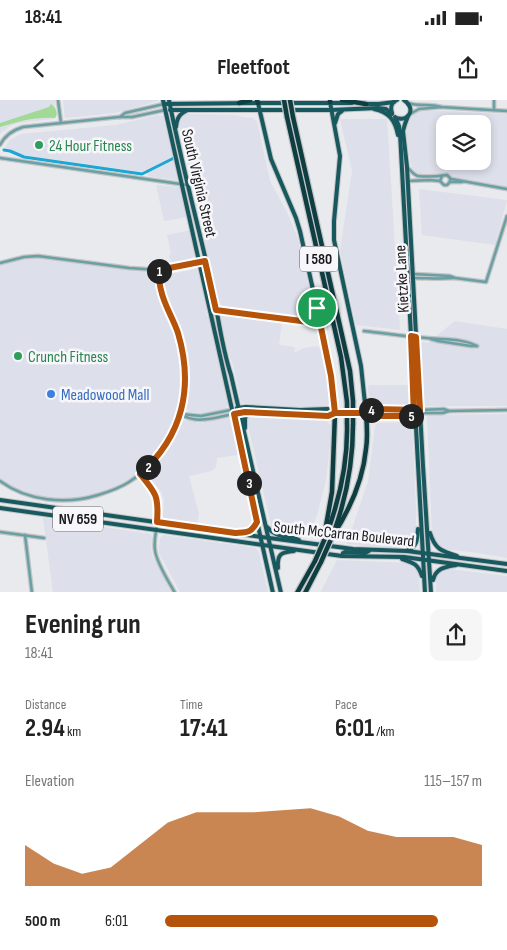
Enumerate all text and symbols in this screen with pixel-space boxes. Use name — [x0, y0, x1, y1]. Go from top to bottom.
text: 18:41 — [25, 6, 62, 29]
icon: back — [25, 54, 53, 82]
text: Fleetfoot — [217, 54, 290, 81]
icon: share — [454, 54, 482, 82]
map controls — [436, 115, 491, 170]
button: layers — [436, 115, 491, 170]
street label: South Virginia Street — [177, 127, 220, 239]
place label: 24 Hour Fitness — [49, 137, 132, 156]
marker: 24 Hour Fitness — [33, 139, 45, 151]
street label: Kietzke Lane — [391, 245, 414, 313]
road number: I 580 — [300, 246, 338, 272]
pin: 1 — [146, 258, 172, 284]
text: 1 — [157, 263, 162, 280]
pin — [296, 287, 338, 329]
icon: arrive — [303, 294, 331, 322]
place label: Crunch Fitness — [28, 348, 109, 367]
marker: Crunch Fitness — [12, 350, 24, 362]
place label: Meadowood Mall — [61, 386, 149, 405]
marker: Meadowood Mall — [45, 388, 57, 400]
pin: 4 — [358, 398, 384, 422]
text: 4 — [368, 402, 375, 419]
pin: 5 — [398, 404, 424, 428]
text: 5 — [408, 408, 415, 425]
pin: 2 — [136, 454, 160, 480]
text: 2 — [145, 459, 152, 476]
pin: 3 — [236, 470, 262, 496]
text: 3 — [246, 475, 253, 492]
road number: NV 659 — [53, 506, 103, 532]
street label: South McCarran Boulevard — [273, 518, 415, 551]
text: Evening run — [25, 608, 141, 641]
button: share — [430, 609, 482, 661]
text: 18:41 — [25, 644, 53, 663]
text: Distance — [25, 696, 66, 713]
text: Time — [180, 696, 203, 713]
text: Pace — [335, 696, 357, 713]
text: 2.94 — [25, 713, 65, 744]
text: 17:41 — [180, 713, 227, 744]
text: 6:01 — [335, 713, 374, 744]
text: km — [65, 723, 81, 740]
text: /km — [374, 723, 395, 740]
text: Elevation — [25, 772, 74, 791]
text: 115–157 m — [424, 772, 482, 791]
text: 500 m — [25, 912, 60, 931]
text: 6:01 — [105, 912, 128, 931]

